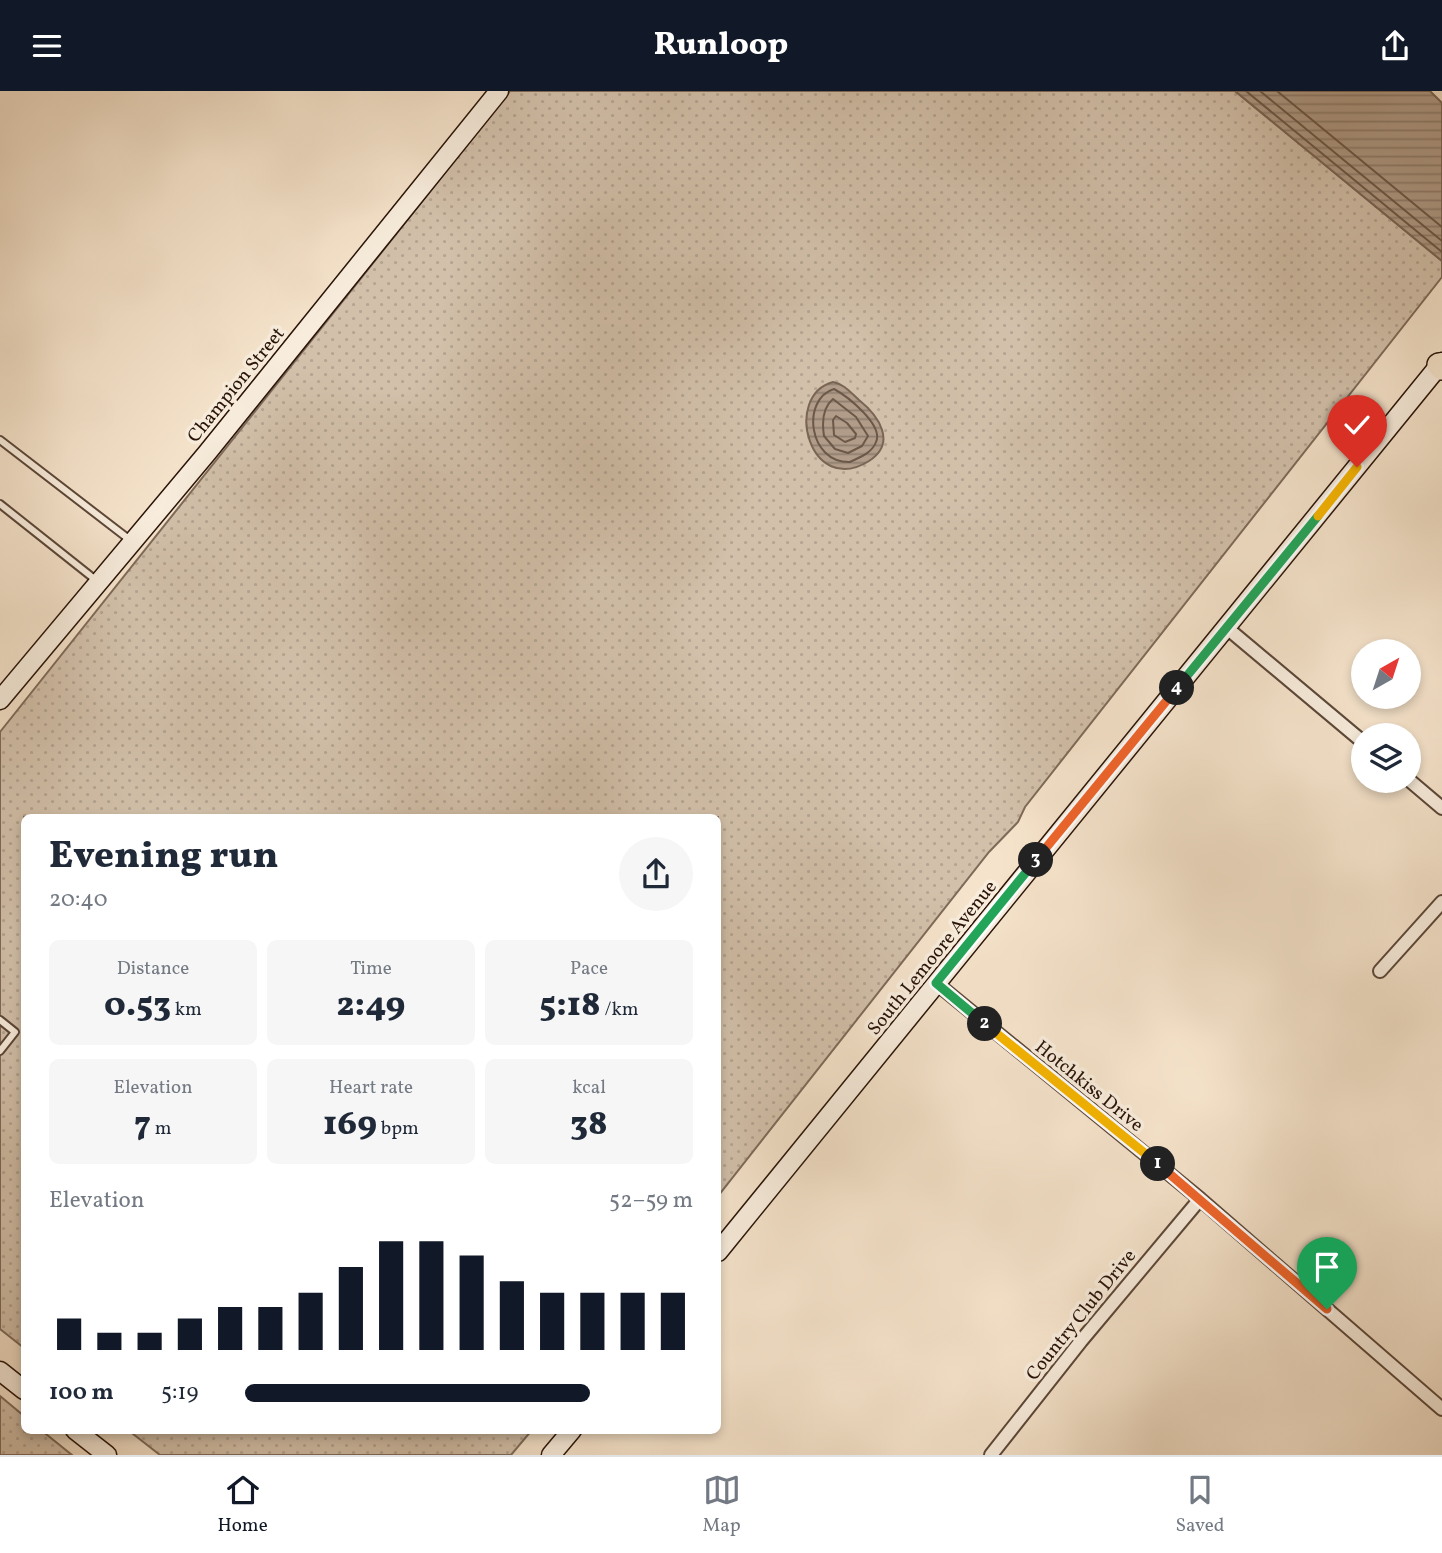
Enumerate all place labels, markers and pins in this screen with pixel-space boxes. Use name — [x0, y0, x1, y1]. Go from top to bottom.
pin — [1327, 395, 1387, 467]
pin: 4 — [1160, 671, 1194, 705]
pin: 3 — [1018, 843, 1054, 877]
pin: 2 — [968, 1007, 1002, 1041]
pin: 1 — [1140, 1147, 1176, 1181]
pin — [1297, 1237, 1357, 1309]

